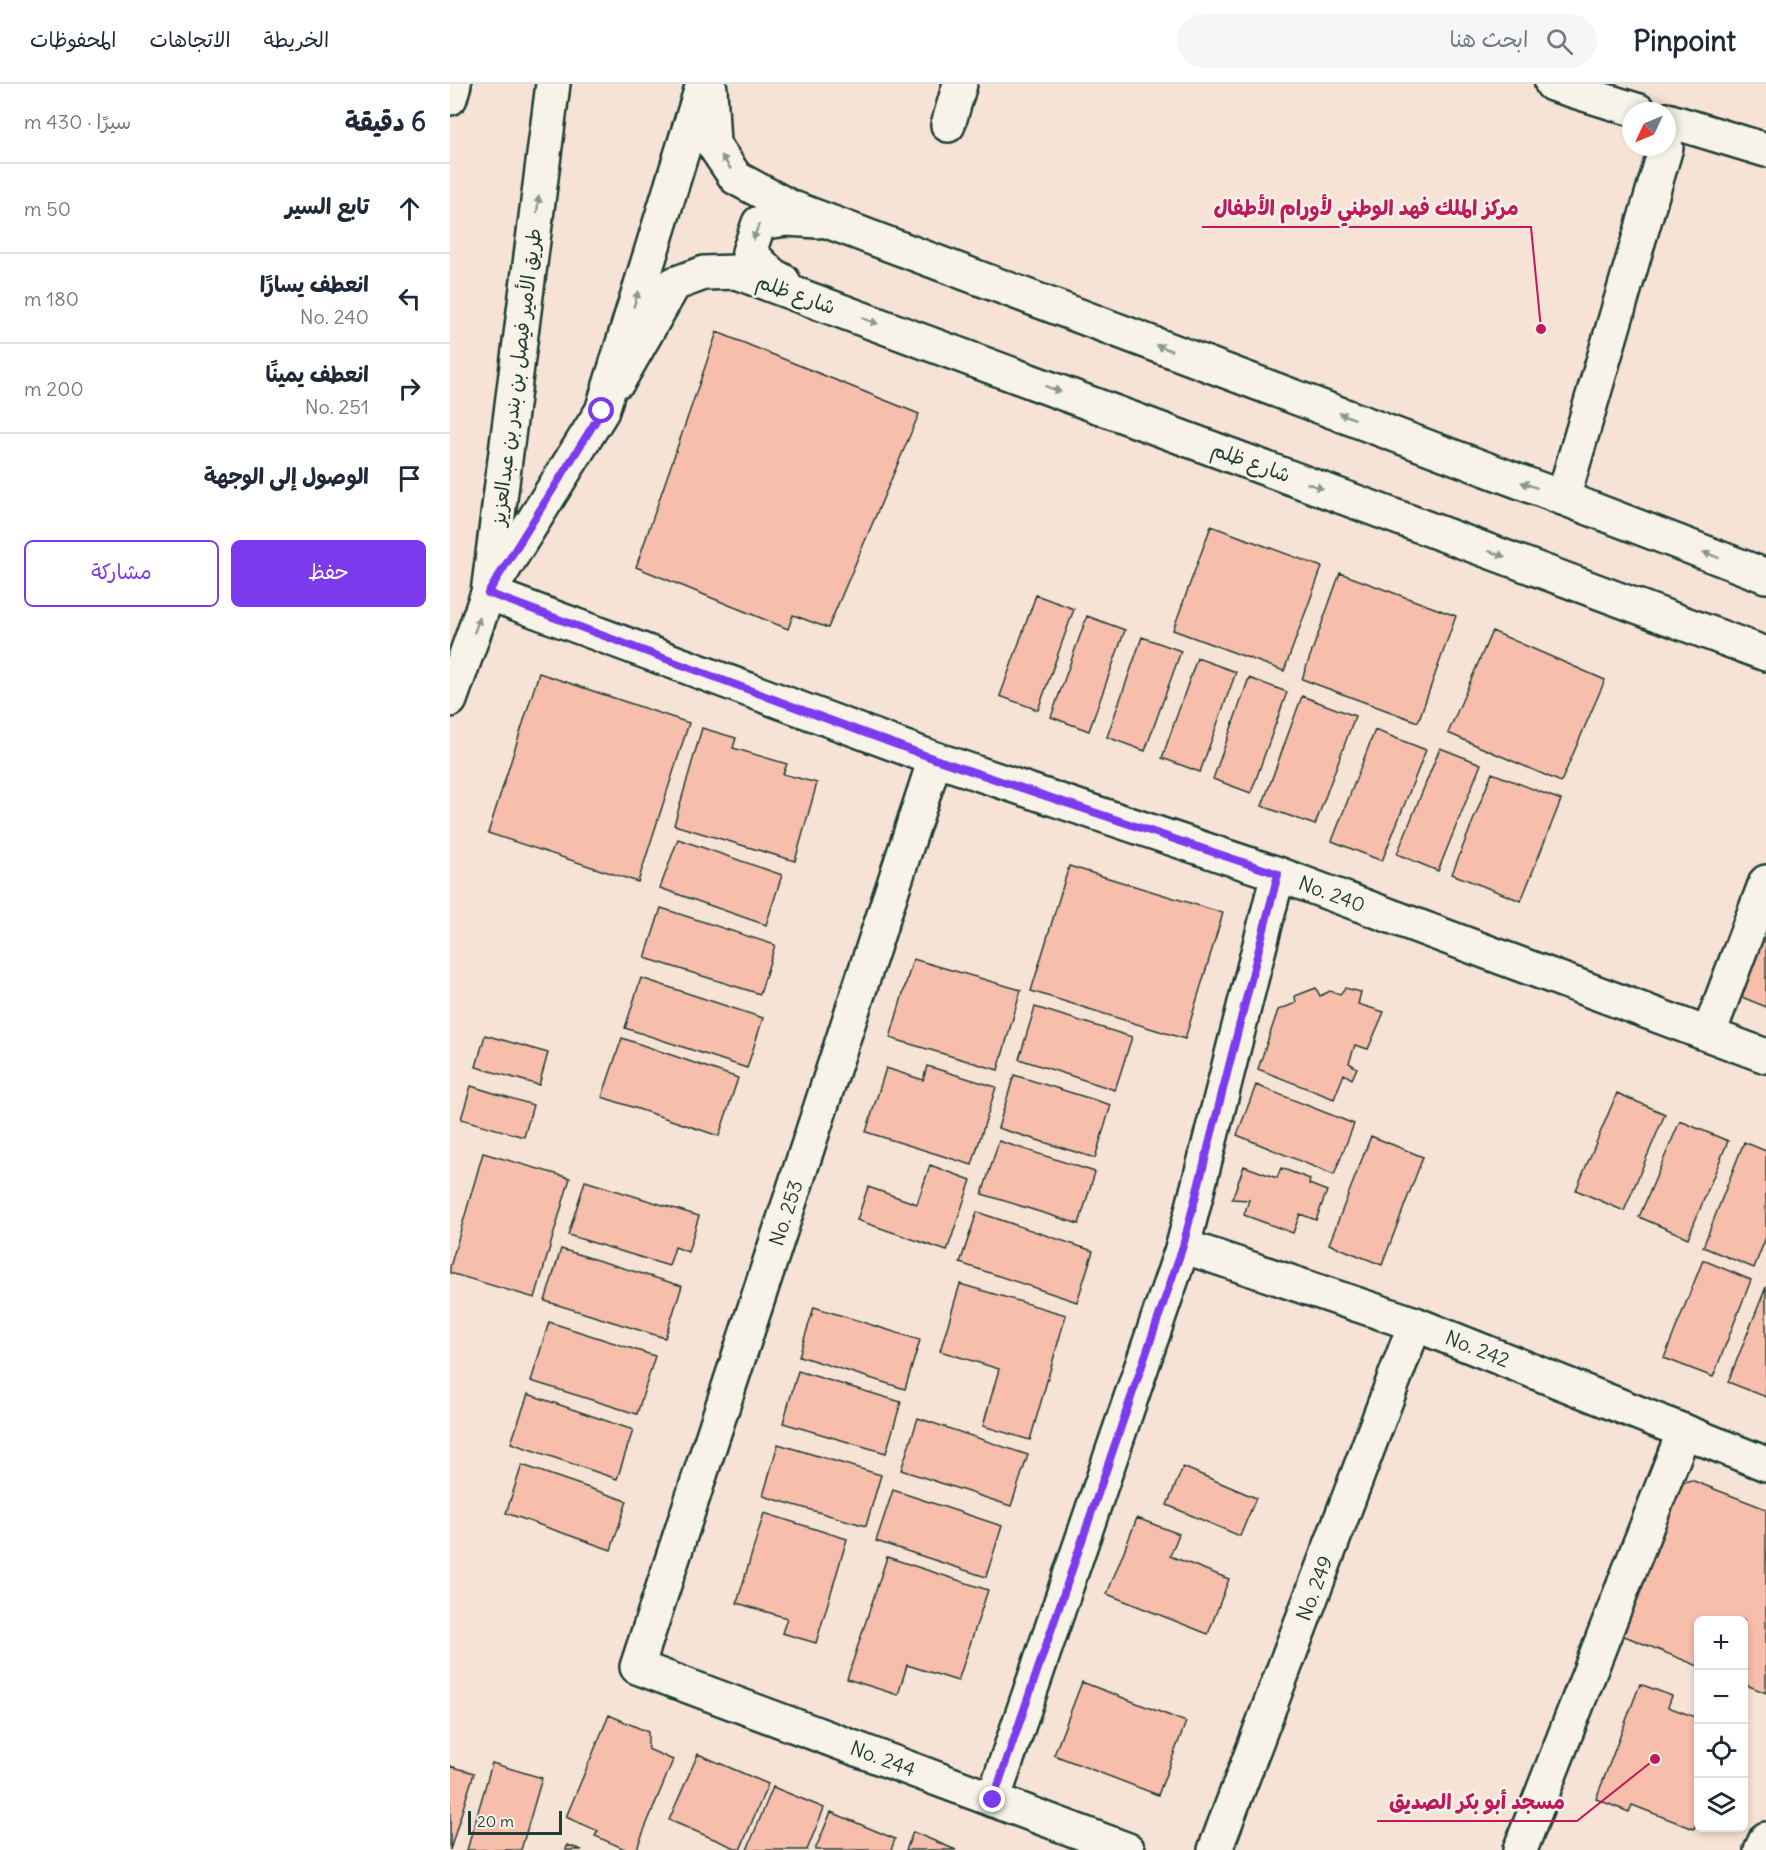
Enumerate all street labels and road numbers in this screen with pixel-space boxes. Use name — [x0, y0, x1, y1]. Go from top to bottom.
street label: طريق الأمير فيصل بن بندر بن عبدالعزيز — [485, 227, 546, 529]
street label: شارع ظلم — [752, 268, 839, 322]
street label: شارع ظلم — [1207, 436, 1294, 490]
street label: No. 240 — [1295, 870, 1369, 917]
street label: No. 253 — [763, 1177, 808, 1249]
street label: No. 242 — [1442, 1324, 1513, 1372]
street label: No. 249 — [1290, 1552, 1338, 1624]
street label: No. 244 — [847, 1735, 919, 1782]

